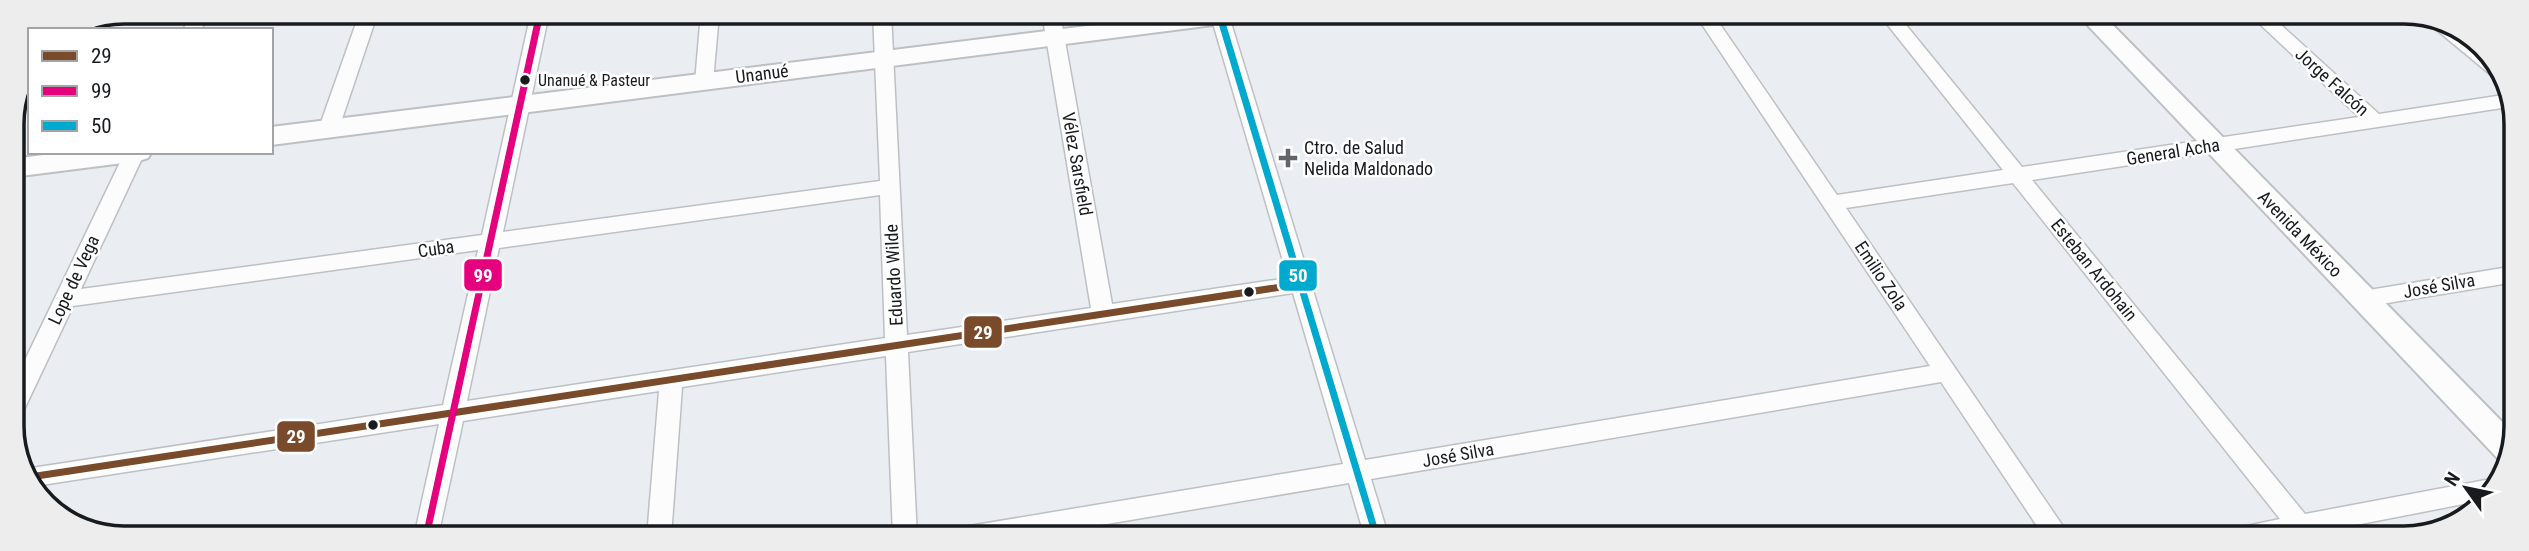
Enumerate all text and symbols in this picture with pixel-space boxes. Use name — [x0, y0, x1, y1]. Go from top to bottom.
legend — [28, 28, 273, 154]
street label: Jorge Falcón — [2291, 43, 2373, 120]
text: 29 — [91, 44, 112, 68]
street label: Unanué — [734, 60, 790, 87]
place label: Unanué & Pasteur — [538, 71, 650, 90]
marker: Unanué & Pasteur — [518, 73, 532, 87]
text: 99 — [91, 79, 112, 103]
street label: Vélez Sarsfield — [1058, 111, 1097, 217]
text: 50 — [91, 114, 112, 138]
street label: General Acha — [2125, 134, 2221, 169]
place label: Ctro. de Salud Nelida Maldonado — [1304, 137, 1433, 179]
marker: Ctro. de Salud Nelida Maldonado — [1278, 148, 1298, 168]
street label: Avenida México — [2254, 186, 2347, 281]
street label: Esteban Ardohain — [2047, 214, 2142, 325]
street label: Eduardo Wilde — [880, 224, 907, 326]
street label: Lope de Vega — [44, 232, 103, 328]
street label: Cuba — [416, 236, 455, 261]
street label: Emilio Zola — [1851, 237, 1912, 314]
line badge: 99 — [463, 258, 503, 292]
line badge: 50 — [1278, 259, 1318, 292]
text: 99 — [473, 264, 493, 287]
text: 50 — [1288, 264, 1308, 287]
street label: José Silva — [2401, 269, 2476, 302]
unlabelled marker — [1242, 285, 1256, 299]
line badge: 29 — [963, 315, 1003, 349]
text: 29 — [973, 321, 993, 344]
unlabelled marker — [366, 418, 380, 432]
line badge: 29 — [276, 420, 316, 453]
text: 29 — [286, 425, 306, 448]
street label: José Silva — [1420, 438, 1495, 471]
north arrow — [2431, 453, 2501, 523]
text: N — [2439, 468, 2465, 490]

